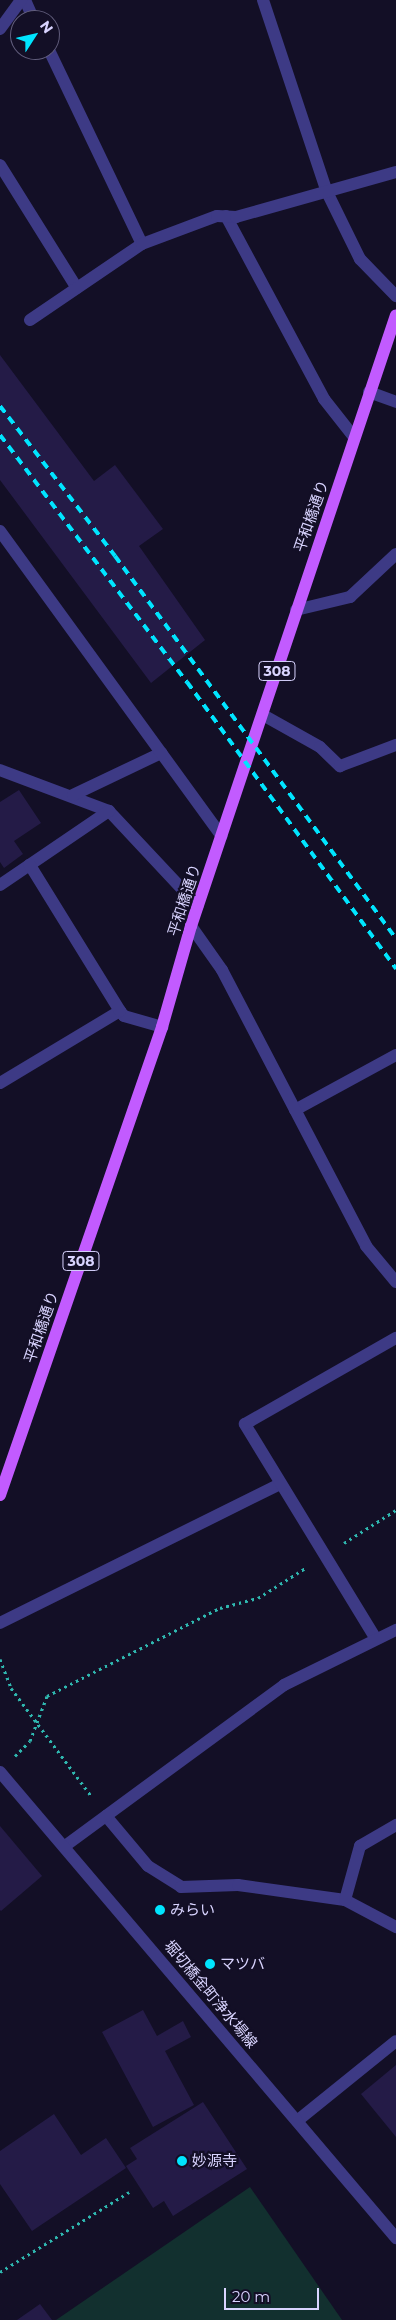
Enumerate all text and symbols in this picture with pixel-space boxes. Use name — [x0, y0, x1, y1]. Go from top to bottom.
north arrow — [10, 10, 60, 60]
text: N — [36, 17, 57, 37]
street label: 平和橋通り — [290, 478, 332, 554]
road number: 308 — [258, 659, 296, 682]
street label: 平和橋通り — [164, 862, 204, 938]
road number: 308 — [62, 1250, 100, 1272]
street label: 平和橋通り — [20, 1289, 62, 1365]
place label: みらい — [170, 1901, 215, 1919]
marker: みらい — [154, 1904, 166, 1916]
street label: 堀切橋金町浄水場線 — [161, 1937, 261, 2051]
place label: マツバ — [220, 1955, 265, 1973]
marker: マツバ — [204, 1958, 216, 1970]
place label: 妙源寺 — [192, 2152, 237, 2170]
marker: 妙源寺 — [176, 2155, 188, 2167]
scale bar — [226, 2278, 321, 2310]
text: 20 m — [232, 2287, 270, 2306]

